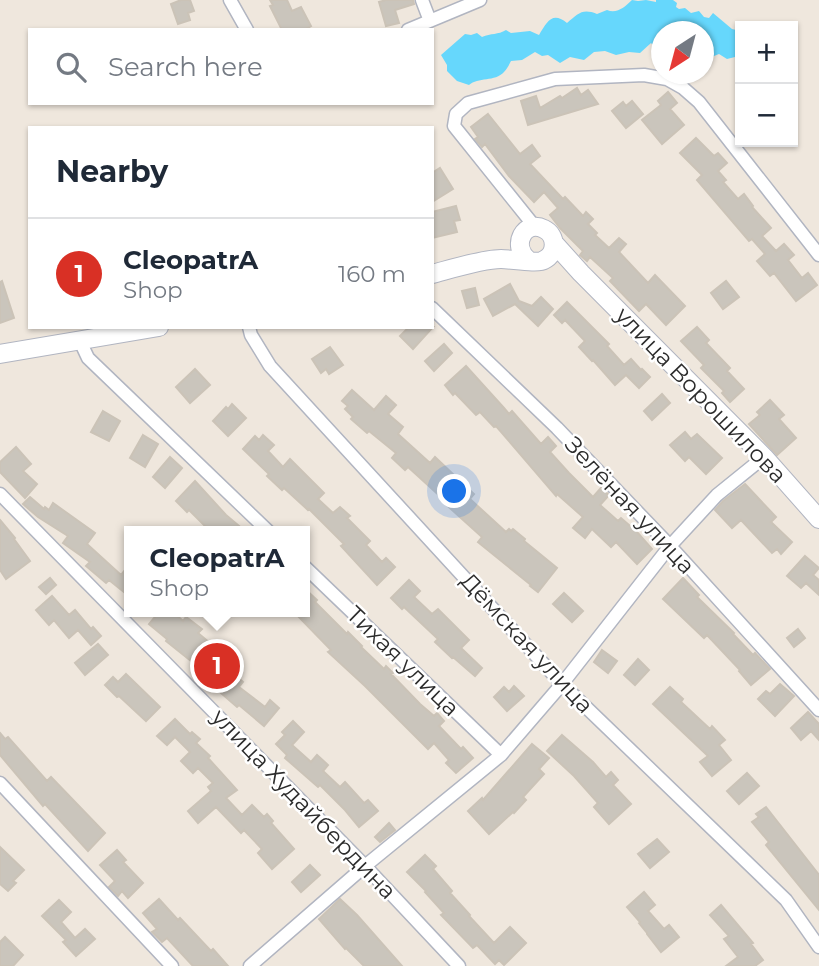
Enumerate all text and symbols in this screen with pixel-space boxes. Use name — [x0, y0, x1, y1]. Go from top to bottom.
north arrow — [651, 21, 714, 84]
map controls — [735, 21, 798, 147]
button: + — [735, 21, 798, 84]
search box — [28, 28, 434, 105]
icon: search — [52, 48, 90, 86]
text: Search here — [108, 51, 263, 83]
button: − — [735, 84, 798, 147]
text: Nearby — [56, 153, 168, 190]
text: CleopatrA — [123, 244, 258, 276]
text: 1 — [74, 260, 84, 288]
text: 160 m — [338, 260, 406, 288]
text: Shop — [123, 276, 183, 304]
street label: улица Ворошилова — [609, 300, 792, 489]
street label: Зелёная улица — [559, 430, 701, 580]
your location — [437, 474, 471, 508]
popup — [124, 526, 310, 617]
text: CleopatrA — [149, 542, 285, 574]
street label: Дёмская улица — [455, 567, 599, 719]
text: Shop — [149, 574, 209, 602]
street label: Тихая улица — [341, 600, 465, 722]
pin: 1 — [194, 640, 240, 692]
street label: улица Худайбердина — [205, 702, 402, 905]

